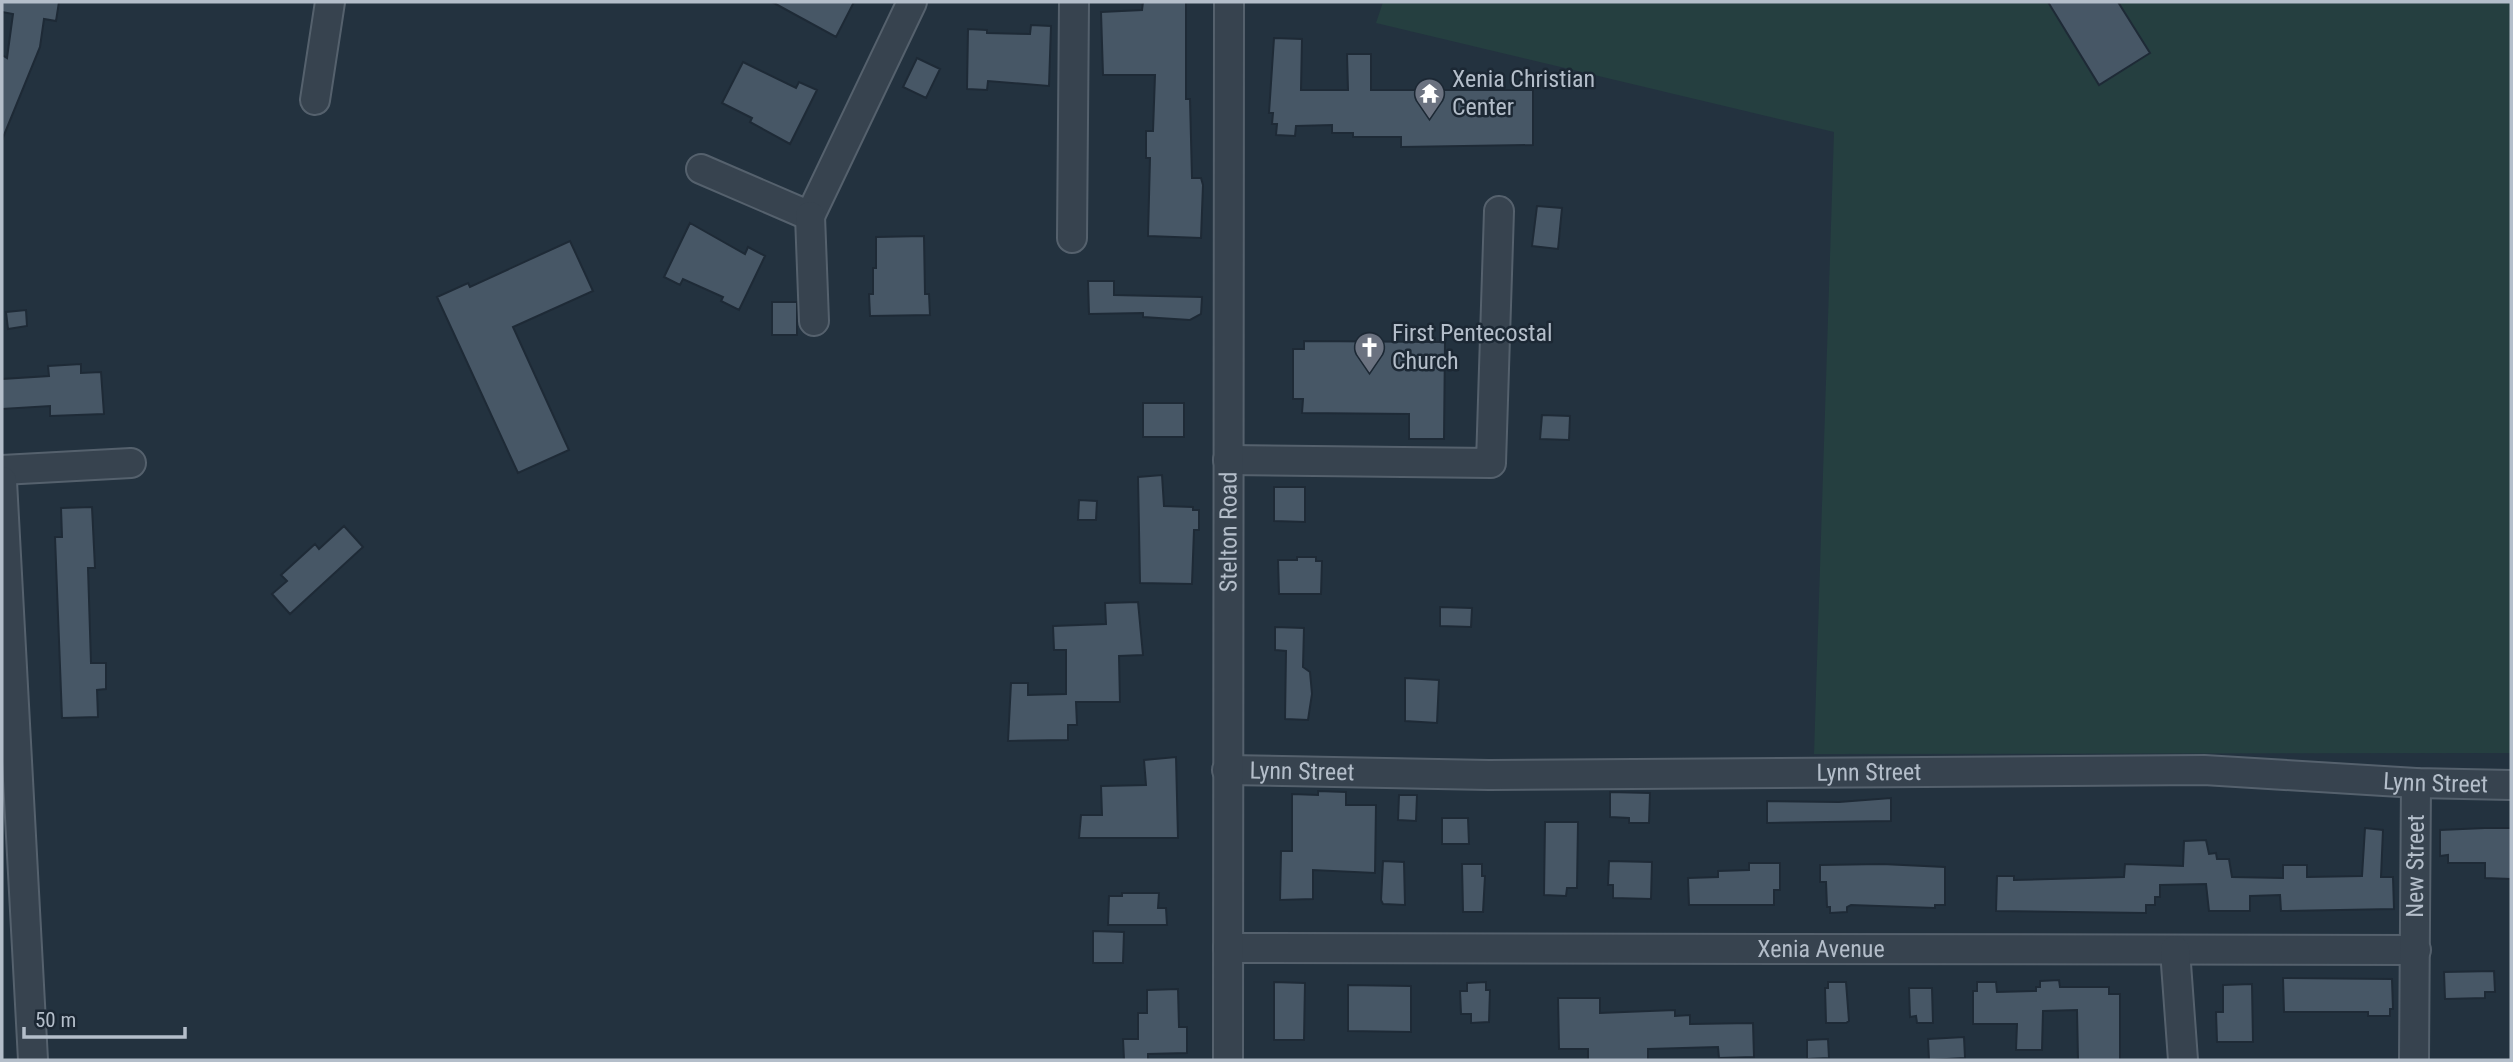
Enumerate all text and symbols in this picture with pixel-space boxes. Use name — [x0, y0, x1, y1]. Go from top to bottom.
place label: Xenia Christian Center — [1452, 65, 1595, 121]
temple icon: Xenia Christian Center — [1412, 76, 1446, 120]
place label: First Pentecostal Church — [1392, 319, 1552, 375]
church icon: First Pentecostal Church — [1352, 330, 1386, 374]
street label: Stelton Road — [1214, 472, 1243, 592]
street label: Lynn Street — [1249, 756, 1355, 786]
street label: Lynn Street — [1816, 758, 1921, 787]
street label: Lynn Street — [2382, 767, 2488, 799]
street label: New Street — [2401, 814, 2430, 918]
street label: Xenia Avenue — [1757, 935, 1885, 963]
scale bar — [24, 996, 186, 1040]
text: 50 m — [35, 1008, 76, 1032]

